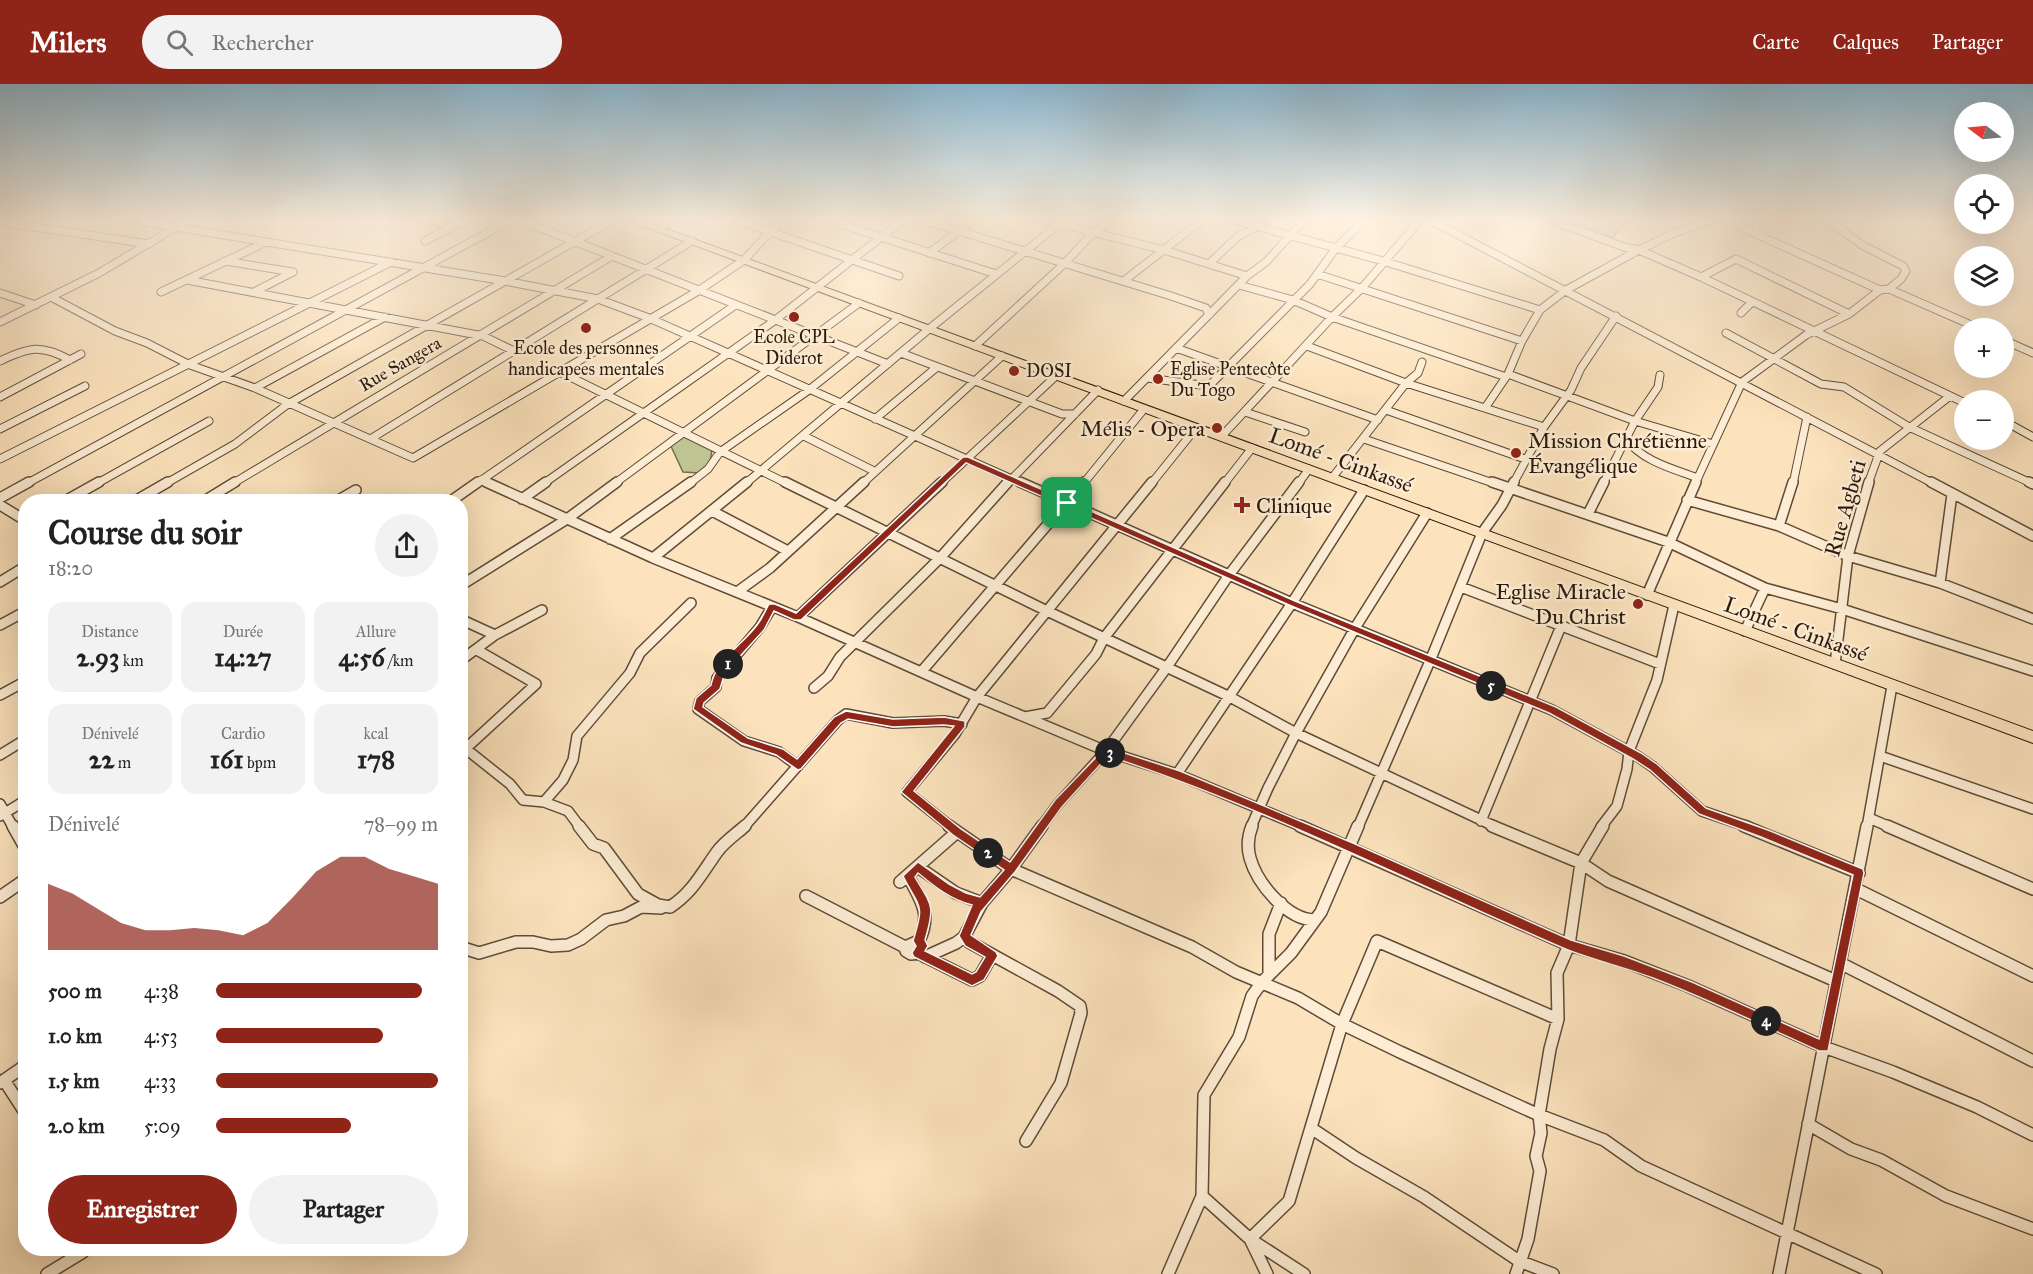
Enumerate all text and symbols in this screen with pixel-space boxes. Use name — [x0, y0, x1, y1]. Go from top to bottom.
search box — [142, 15, 562, 69]
text: Milers — [30, 25, 106, 60]
icon: search — [163, 26, 196, 59]
text: Rechercher — [211, 29, 314, 56]
text: Carte — [1752, 29, 1799, 55]
text: Calques — [1832, 29, 1899, 55]
text: Partager — [1932, 29, 2003, 55]
north arrow — [1954, 102, 2014, 162]
map controls — [1954, 102, 2014, 450]
button: locate — [1954, 174, 2014, 234]
button: layers — [1954, 246, 2014, 306]
marker: Ecole CPL Diderot — [787, 310, 801, 324]
button: + — [1954, 318, 2014, 378]
marker: Ecole des personnes handicapees mentales — [579, 321, 593, 335]
place label: Ecole CPL Diderot — [753, 326, 836, 369]
street label: Rue Sangera — [355, 331, 446, 397]
place label: Ecole des personnes handicapees mentales — [508, 337, 664, 380]
place label: Eglise Pentecôte Du Togo — [1170, 358, 1291, 402]
place label: DOSI — [1026, 360, 1072, 382]
marker: DOSI — [1007, 364, 1021, 378]
marker: Eglise Pentecôte Du Togo — [1151, 372, 1165, 386]
button: − — [1954, 390, 2014, 450]
place label: Mélis - Opera — [1080, 415, 1206, 442]
marker: Mélis - Opera — [1210, 421, 1224, 435]
street label: Lomé - Cinkassé — [1265, 421, 1417, 499]
place label: Mission Chrétienne Évangélique — [1528, 427, 1707, 479]
marker: Mission Chrétienne Évangélique — [1509, 446, 1523, 460]
street label: Rue Agbeti — [1818, 456, 1872, 560]
pin — [1041, 477, 1092, 528]
icon: arrive — [1050, 486, 1083, 519]
place label: Clinique — [1256, 492, 1332, 519]
marker: Clinique — [1233, 496, 1251, 514]
text: Course du soir — [48, 513, 242, 553]
button: share — [375, 514, 438, 577]
text: 18:20 — [48, 556, 93, 580]
place label: Eglise Miracle Du Christ — [1495, 578, 1626, 630]
street label: Lomé - Cinkassé — [1720, 590, 1872, 668]
marker: Eglise Miracle Du Christ — [1631, 597, 1645, 611]
text: Distance — [81, 622, 139, 641]
text: Durée — [223, 622, 263, 641]
text: Allure — [356, 622, 396, 641]
text: 2.93 — [76, 641, 119, 673]
text: 14:27 — [214, 641, 272, 673]
text: 4:56 — [338, 641, 385, 673]
pin: 1 — [713, 649, 743, 679]
text: km — [119, 651, 144, 670]
text: /km — [385, 651, 414, 670]
text: 1 — [725, 654, 731, 673]
pin: 5 — [1476, 671, 1506, 701]
text: 5 — [1487, 676, 1495, 695]
text: Dénivelé — [81, 724, 139, 743]
text: Cardio — [221, 724, 265, 743]
text: kcal — [363, 724, 389, 743]
pin: 3 — [1095, 738, 1125, 768]
text: 22 — [89, 743, 114, 775]
text: 161 — [210, 743, 244, 775]
text: 178 — [357, 743, 395, 775]
text: 3 — [1107, 743, 1113, 762]
text: m — [114, 753, 131, 772]
text: bpm — [244, 753, 276, 772]
text: Dénivelé — [48, 812, 120, 836]
text: 78–99 m — [364, 812, 438, 836]
pin: 2 — [973, 838, 1003, 868]
text: 2 — [984, 843, 992, 862]
text: 500 m — [48, 979, 102, 1003]
text: 4:38 — [144, 979, 179, 1003]
pin: 4 — [1751, 1006, 1781, 1036]
text: 4 — [1762, 1011, 1770, 1030]
text: 1.0 km — [48, 1024, 102, 1048]
text: 4:53 — [144, 1024, 177, 1048]
text: 1.5 km — [48, 1069, 99, 1093]
text: 4:33 — [144, 1069, 176, 1093]
text: 2.0 km — [48, 1114, 104, 1138]
text: 5:09 — [144, 1114, 181, 1138]
button: Enregistrer — [48, 1175, 237, 1244]
button: Partager — [249, 1175, 438, 1244]

